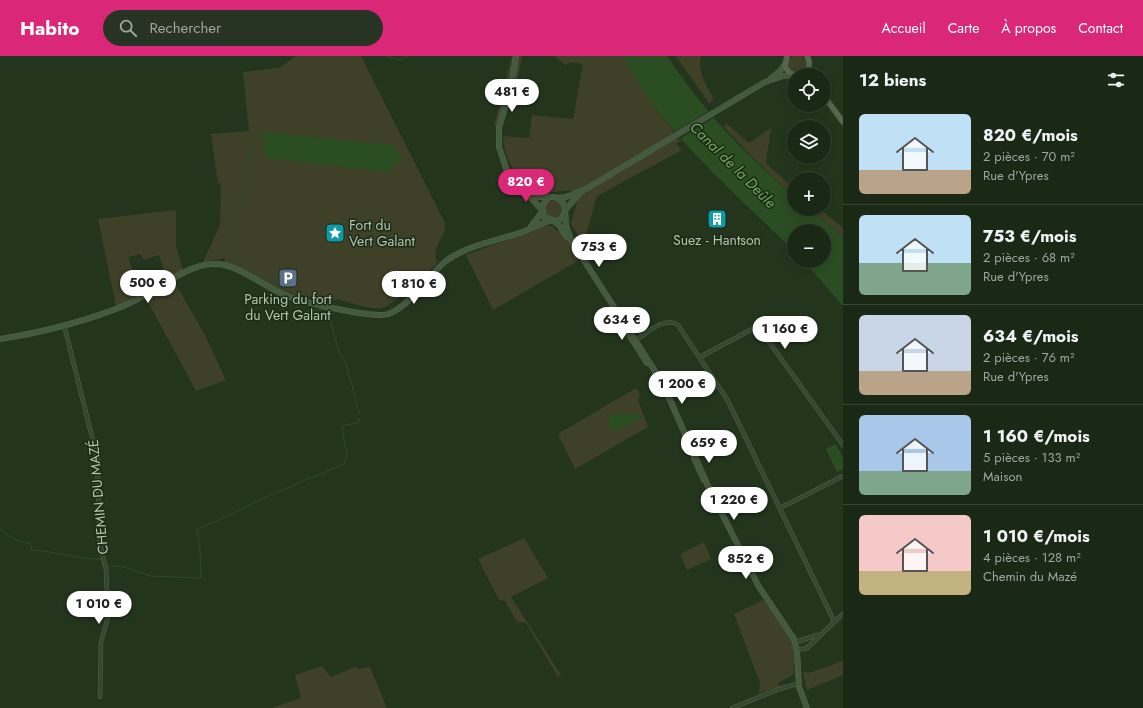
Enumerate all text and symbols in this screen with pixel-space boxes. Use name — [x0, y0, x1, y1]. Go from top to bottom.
search box — [103, 10, 383, 46]
text: Habito — [20, 15, 79, 42]
icon: search — [117, 17, 139, 39]
text: Rechercher — [149, 17, 221, 39]
text: Accueil — [882, 18, 926, 38]
text: Carte — [948, 18, 979, 38]
text: À propos — [1001, 18, 1056, 38]
text: Contact — [1078, 18, 1123, 38]
map controls — [787, 68, 831, 268]
button: locate — [787, 68, 831, 112]
text: 12 biens — [859, 68, 926, 92]
icon: filters — [1105, 69, 1127, 91]
pin: 481 € — [484, 79, 540, 113]
text: 481 € — [494, 82, 530, 101]
water label: Canal de la Deûle — [685, 117, 782, 214]
button: layers — [787, 120, 831, 164]
text: 820 €/mois — [983, 123, 1078, 147]
icon: home — [891, 130, 939, 178]
text: 2 pièces · 70 m² — [983, 147, 1075, 166]
text: Rue d'Ypres — [983, 166, 1049, 185]
pin: 820 € — [498, 169, 554, 203]
text: 820 € — [507, 172, 545, 191]
button: + — [787, 172, 831, 216]
building icon: Suez - Hantson — [706, 208, 728, 230]
place label: Fort du Vert Galant — [349, 215, 416, 251]
place icon: Fort du Vert Galant — [324, 222, 346, 244]
button: − — [787, 224, 831, 268]
text: 753 €/mois — [983, 224, 1077, 248]
place label: Suez - Hantson — [673, 230, 761, 250]
icon: home — [891, 231, 939, 279]
pin: 753 € — [571, 234, 627, 268]
text: 753 € — [581, 237, 617, 256]
text: 2 pièces · 68 m² — [983, 248, 1075, 267]
parking icon: Parking du fort du Vert Galant — [277, 267, 299, 289]
text: Rue d'Ypres — [983, 267, 1049, 286]
pin: 500 € — [120, 270, 176, 304]
pin: 1 810 € — [377, 271, 451, 305]
text: 500 € — [129, 273, 167, 292]
text: 1 810 € — [391, 274, 437, 293]
place label: Parking du fort du Vert Galant — [244, 289, 332, 325]
pin: 634 € — [594, 307, 650, 341]
text: 634 € — [603, 310, 641, 329]
pin: 1 160 € — [748, 316, 822, 350]
text: 1 160 € — [762, 319, 808, 338]
text: 634 €/mois — [983, 324, 1079, 348]
icon: home — [891, 331, 939, 379]
text: 2 pièces · 76 m² — [983, 348, 1074, 367]
text: Rue d'Ypres — [983, 367, 1049, 386]
pin: 1 200 € — [645, 371, 719, 405]
text: 1 200 € — [658, 374, 706, 393]
text: 1 160 €/mois — [983, 424, 1090, 448]
pin: 659 € — [681, 430, 737, 464]
icon: home — [891, 431, 939, 479]
text: 659 € — [690, 433, 728, 452]
street label: CHEMIN DU MAZÉ — [83, 439, 113, 555]
text: 5 pièces · 133 m² — [983, 448, 1080, 467]
text: Maison — [983, 467, 1022, 486]
pin: 1 220 € — [697, 487, 771, 521]
text: 1 220 € — [710, 490, 758, 509]
text: 1 010 €/mois — [983, 524, 1090, 548]
icon: home — [891, 531, 939, 579]
pin: 852 € — [718, 546, 774, 580]
text: 4 pièces · 128 m² — [983, 548, 1081, 567]
text: 852 € — [727, 549, 765, 568]
text: Chemin du Mazé — [983, 567, 1077, 586]
pin: 1 010 € — [62, 591, 136, 625]
text: 1 010 € — [76, 594, 122, 613]

